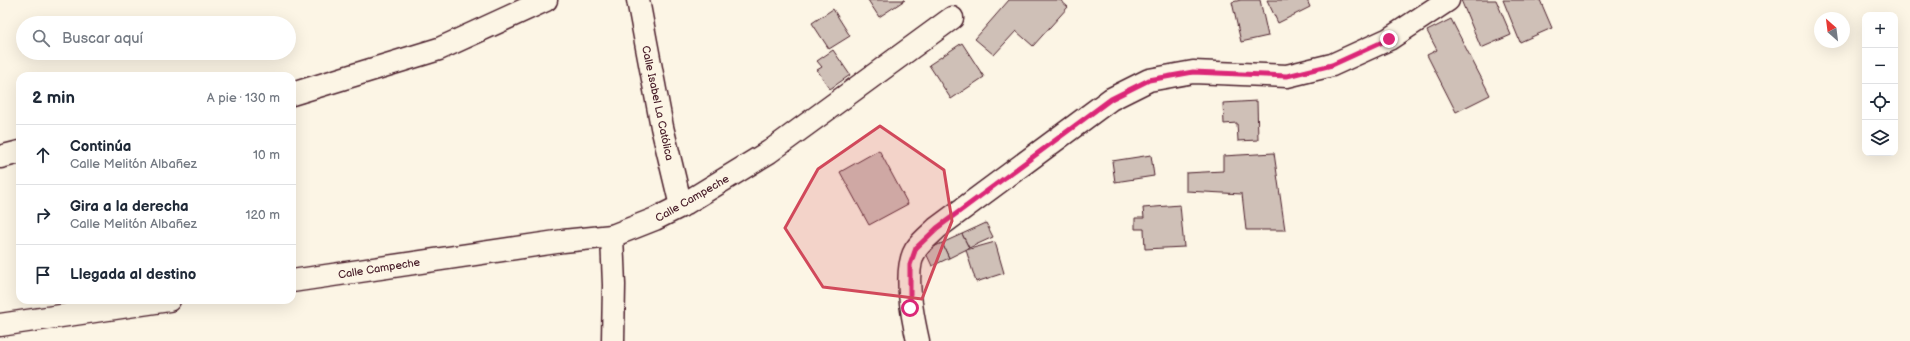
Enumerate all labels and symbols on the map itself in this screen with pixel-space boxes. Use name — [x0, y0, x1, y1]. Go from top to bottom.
north arrow — [1814, 12, 1850, 48]
route end — [1380, 30, 1398, 48]
street label: Calle Isabel La Católica — [639, 44, 676, 162]
street label: Calle Campeche — [653, 172, 732, 225]
street label: Calle Campeche — [337, 256, 421, 281]
route start — [901, 299, 919, 317]

